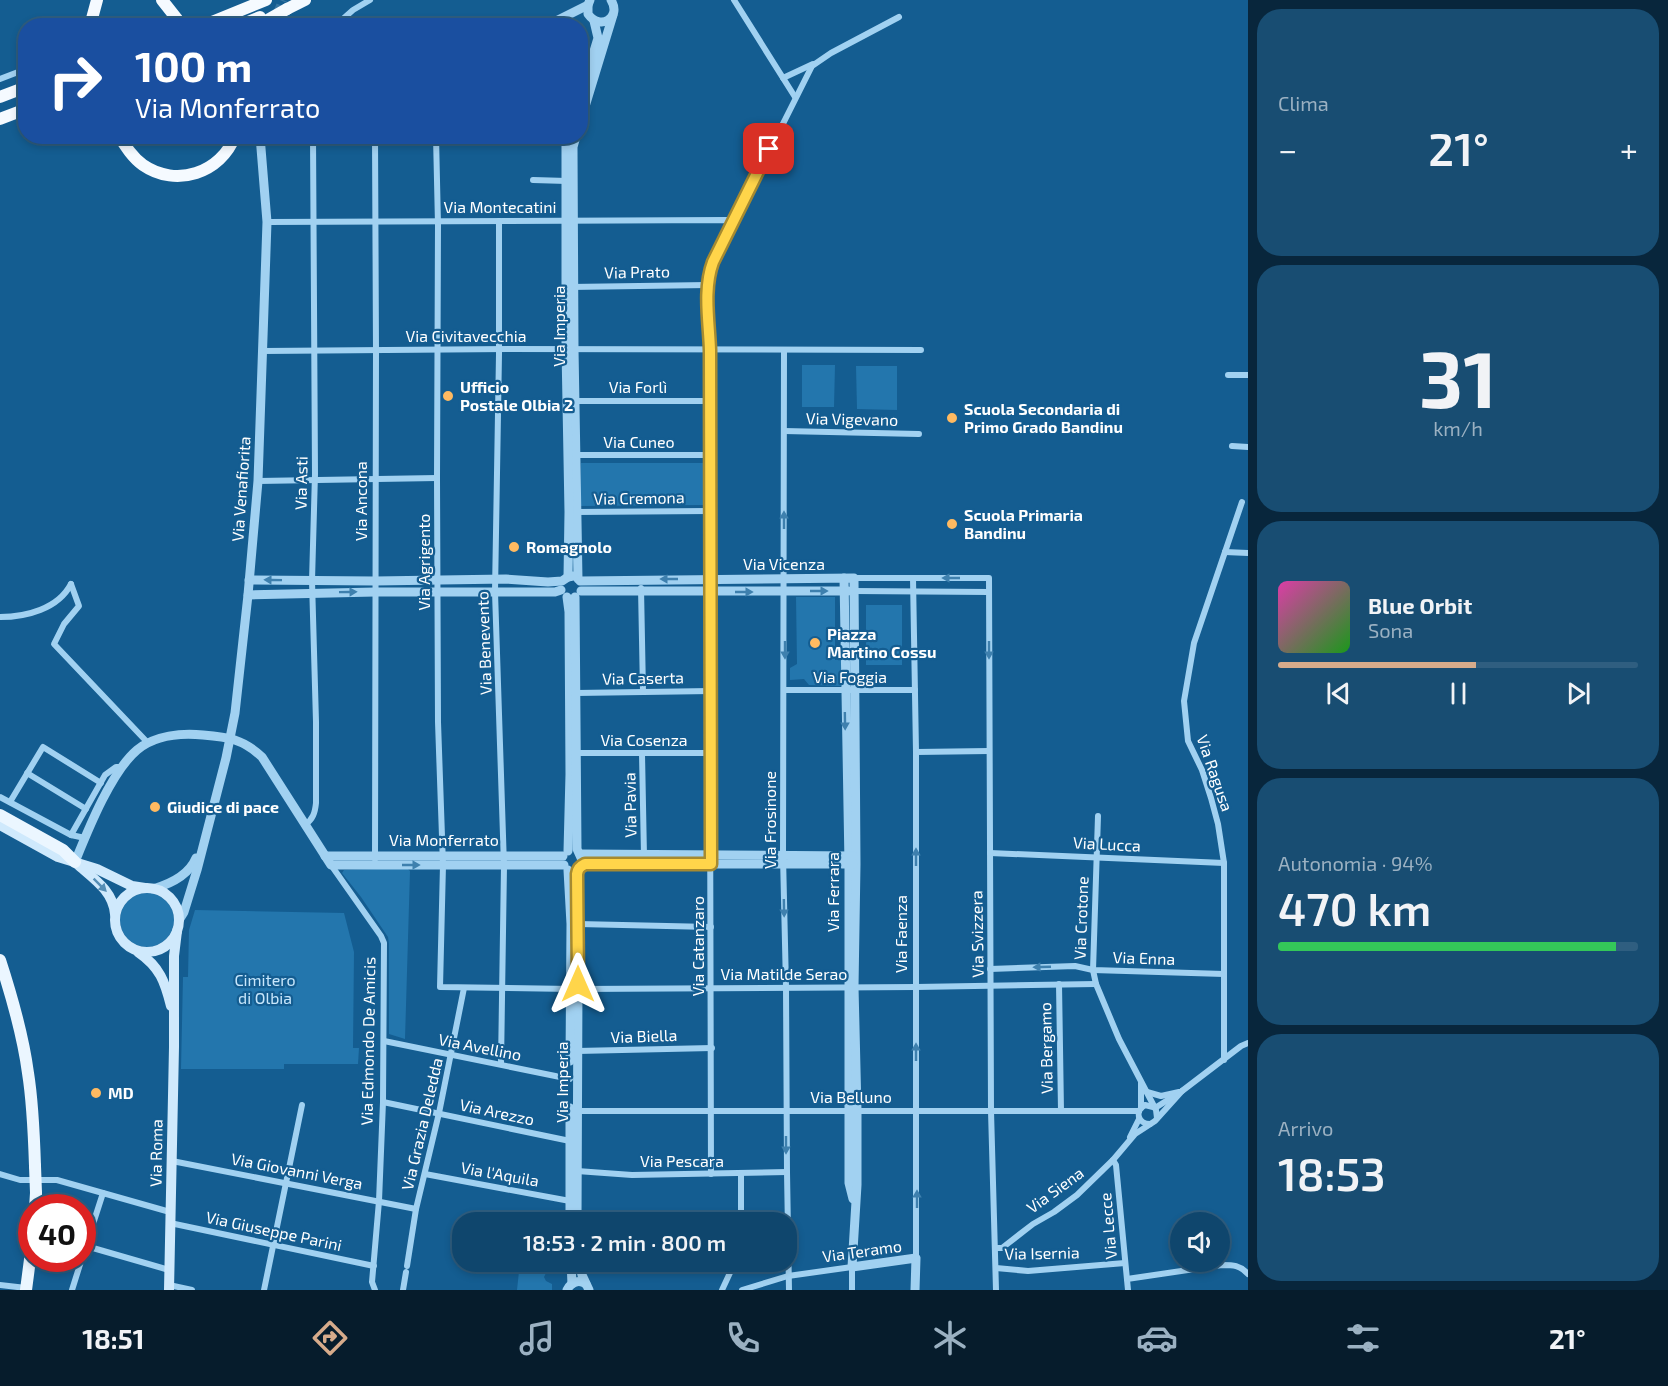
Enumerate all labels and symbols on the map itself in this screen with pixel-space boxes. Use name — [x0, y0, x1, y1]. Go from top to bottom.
pin — [743, 123, 794, 174]
street label: Via Montecatini — [443, 197, 557, 216]
street label: Via Prato — [604, 261, 670, 282]
street label: Via Imperia — [549, 285, 568, 367]
street label: Via Civitavecchia — [405, 326, 527, 345]
place label: Ufficio Postale Olbia 2 — [460, 377, 573, 414]
street label: Via Forlì — [609, 377, 667, 396]
marker: Ufficio Postale Olbia 2 — [441, 389, 455, 403]
place label: Scuola Secondaria di Primo Grado Bandinu — [964, 399, 1123, 436]
street label: Via Vigevano — [806, 408, 898, 429]
marker: Scuola Secondaria di Primo Grado Bandinu — [945, 411, 959, 425]
street label: Via Cuneo — [603, 432, 675, 451]
street label: Via Venafiorita — [227, 436, 254, 542]
street label: Via Asti — [291, 456, 310, 510]
street label: Via Ancona — [351, 461, 370, 541]
street label: Via Cremona — [593, 487, 685, 508]
place label: Scuola Primaria Bandinu — [964, 505, 1083, 542]
one-way arrow — [779, 511, 789, 530]
street label: Via Agrigento — [414, 514, 433, 610]
marker: Scuola Primaria Bandinu — [945, 517, 959, 531]
place label: Romagnolo — [526, 537, 612, 556]
marker: Romagnolo — [507, 540, 521, 554]
street label: Via Vicenza — [743, 554, 825, 573]
one-way arrow — [941, 573, 960, 583]
one-way arrow — [660, 574, 679, 584]
one-way arrow — [263, 575, 282, 585]
one-way arrow — [810, 586, 829, 596]
one-way arrow — [339, 587, 358, 597]
one-way arrow — [735, 587, 754, 597]
street label: Via Benevento — [472, 591, 495, 695]
place label: Piazza Martino Cossu — [827, 624, 936, 661]
marker: Piazza Martino Cossu — [808, 636, 822, 650]
one-way arrow — [780, 641, 790, 660]
one-way arrow — [984, 641, 994, 660]
street label: Via Caserta — [602, 667, 684, 688]
street label: Via Foggia — [813, 667, 887, 686]
one-way arrow — [841, 711, 850, 730]
street label: Via Cosenza — [600, 730, 688, 749]
street label: Via Ragusa — [1194, 732, 1237, 814]
street label: Via Frosinone — [760, 771, 779, 869]
street label: Via Pavia — [619, 772, 640, 838]
place label: Giudice di pace — [167, 797, 279, 816]
marker: Giudice di pace — [148, 800, 162, 814]
street label: Via Monferrato — [389, 830, 499, 849]
street label: Via Lucca — [1073, 832, 1141, 855]
one-way arrow — [911, 848, 921, 867]
street label: Via Ferrara — [823, 852, 842, 932]
one-way arrow — [401, 860, 420, 870]
street label: Via Crotone — [1070, 876, 1091, 960]
one-way arrow — [93, 878, 107, 892]
street label: Via Svizzera — [966, 890, 987, 978]
street label: Via Faenza — [891, 895, 910, 973]
street label: Via Catanzaro — [688, 896, 707, 996]
one-way arrow — [780, 899, 789, 918]
street label: Via Enna — [1113, 947, 1176, 968]
position arrow — [546, 952, 610, 1016]
street label: Via Edmondo De Amicis — [357, 956, 378, 1125]
one-way arrow — [1032, 962, 1051, 972]
street label: Via Matilde Serao — [721, 964, 847, 983]
park label: Cimitero di Olbia — [234, 970, 296, 1007]
street label: Via Bergamo — [1035, 1002, 1056, 1094]
street label: Via Biella — [610, 1025, 678, 1046]
street label: Via Avellino — [437, 1029, 523, 1064]
street label: Via Imperia — [552, 1041, 571, 1123]
one-way arrow — [911, 1043, 921, 1062]
street label: Via Grazia Deledda — [397, 1056, 446, 1192]
place label: MD — [108, 1083, 134, 1102]
marker: MD — [89, 1086, 103, 1100]
street label: Via Belluno — [810, 1087, 892, 1106]
street label: Via Arezzo — [458, 1094, 536, 1129]
street label: Via Roma — [145, 1119, 166, 1187]
one-way arrow — [781, 1136, 791, 1155]
street label: Via Giovanni Verga — [230, 1148, 365, 1193]
street label: Via Pescara — [640, 1151, 724, 1170]
street label: Via l'Aquila — [460, 1157, 541, 1190]
street label: Via Siena — [1023, 1163, 1087, 1217]
one-way arrow — [912, 1190, 922, 1209]
street label: Via Lecce — [1095, 1192, 1120, 1260]
speed limit sign: 40 — [18, 1194, 96, 1272]
street label: Via Giuseppe Parini — [204, 1207, 344, 1254]
street label: Via Teramo — [821, 1236, 903, 1265]
street label: Via Isernia — [1004, 1242, 1080, 1263]

